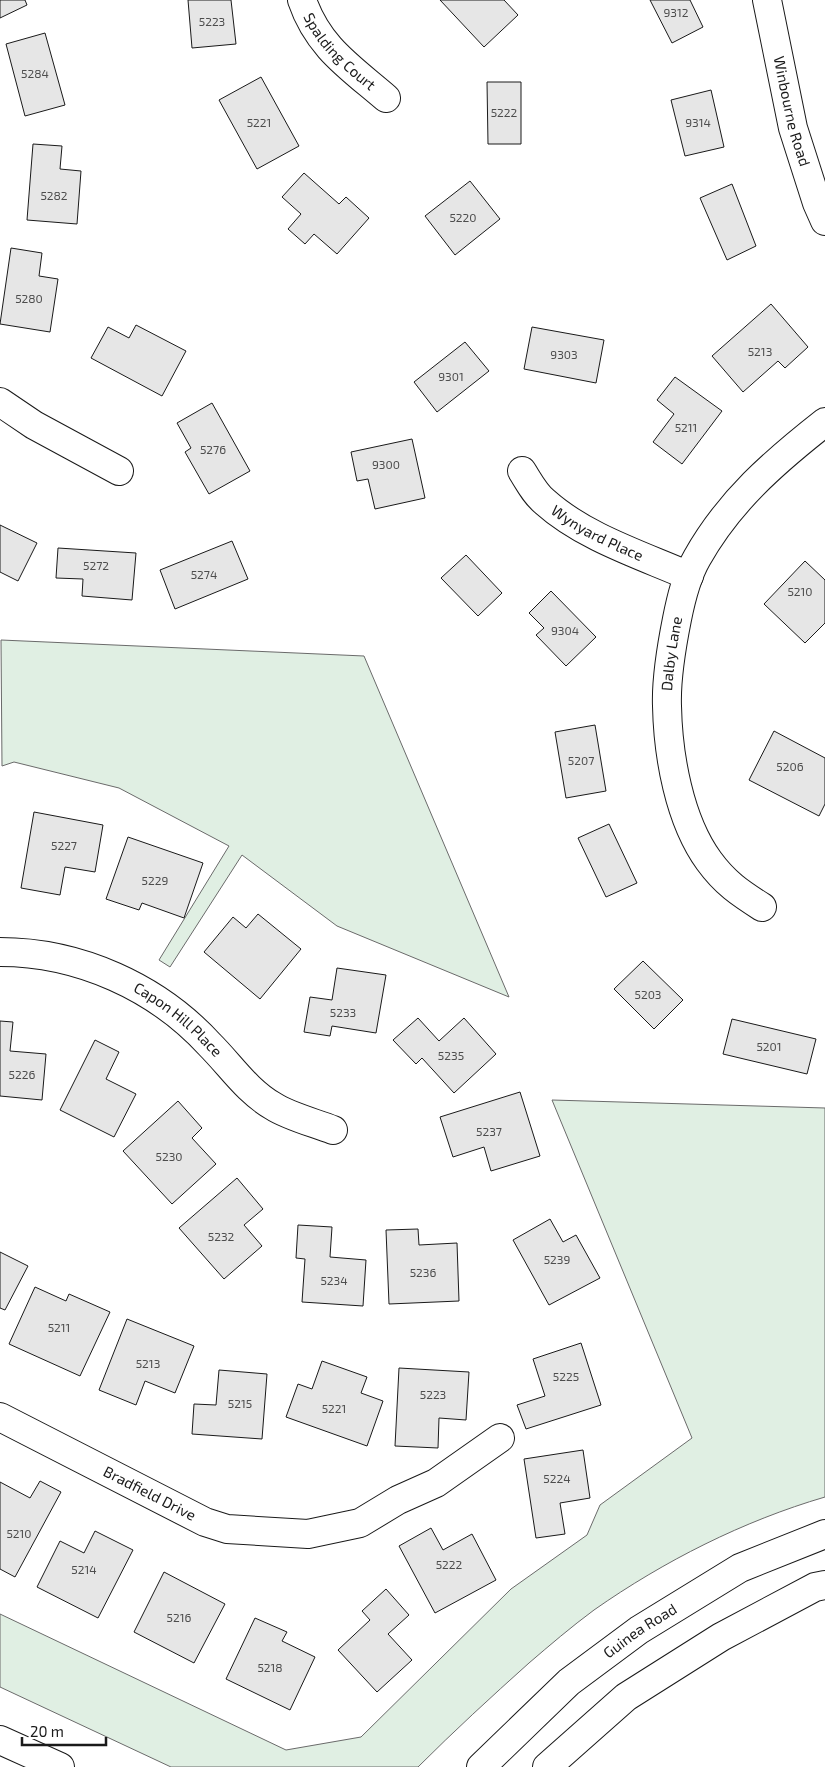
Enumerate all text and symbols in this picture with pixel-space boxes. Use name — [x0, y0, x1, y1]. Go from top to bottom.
house number: 9312 — [663, 5, 689, 19]
street label: Spalding Court — [300, 10, 380, 94]
house number: 5223 — [199, 14, 225, 28]
street label: Winbourne Road — [771, 54, 815, 168]
house number: 5284 — [21, 66, 49, 80]
house number: 5222 — [491, 105, 518, 119]
house number: 5221 — [247, 115, 271, 129]
house number: 9314 — [685, 115, 711, 129]
house number: 5282 — [40, 188, 68, 202]
house number: 5220 — [449, 210, 477, 224]
house number: 5280 — [15, 291, 43, 305]
house number: 5213 — [748, 344, 772, 358]
house number: 9303 — [550, 347, 578, 361]
house number: 9301 — [438, 369, 464, 383]
house number: 5211 — [675, 420, 697, 434]
house number: 5276 — [200, 442, 226, 456]
house number: 9300 — [372, 457, 400, 471]
street label: Wynyard Place — [548, 501, 646, 564]
house number: 5272 — [83, 558, 109, 572]
house number: 5274 — [191, 567, 217, 581]
house number: 5210 — [787, 584, 813, 598]
street label: Dalby Lane — [657, 615, 685, 691]
house number: 9304 — [551, 623, 579, 637]
house number: 5207 — [568, 753, 594, 767]
house number: 5206 — [776, 759, 804, 773]
house number: 5227 — [51, 838, 77, 852]
house number: 5229 — [142, 873, 169, 887]
street label: Capon Hill Place — [131, 978, 226, 1060]
house number: 5203 — [634, 987, 662, 1001]
house number: 5233 — [330, 1005, 356, 1019]
house number: 5201 — [756, 1039, 782, 1053]
house number: 5235 — [438, 1048, 464, 1062]
house number: 5226 — [9, 1067, 36, 1081]
house number: 5237 — [476, 1124, 502, 1138]
house number: 5230 — [155, 1149, 183, 1163]
house number: 5232 — [208, 1229, 235, 1243]
house number: 5239 — [544, 1252, 570, 1266]
house number: 5236 — [410, 1265, 436, 1279]
house number: 5234 — [320, 1273, 348, 1287]
house number: 5211 — [48, 1320, 70, 1334]
house number: 5213 — [136, 1356, 160, 1370]
house number: 5225 — [553, 1369, 579, 1383]
house number: 5223 — [420, 1387, 446, 1401]
house number: 5215 — [228, 1396, 252, 1410]
house number: 5221 — [322, 1401, 346, 1415]
street label: Bradfield Drive — [101, 1462, 199, 1524]
house number: 5224 — [543, 1471, 571, 1485]
house number: 5210 — [6, 1526, 32, 1540]
house number: 5222 — [436, 1557, 463, 1571]
house number: 5214 — [71, 1562, 97, 1576]
street label: Guinea Road — [599, 1599, 680, 1661]
house number: 5216 — [167, 1610, 192, 1624]
house number: 5218 — [257, 1660, 283, 1674]
scale bar — [22, 1714, 106, 1746]
text: 20 m — [30, 1722, 64, 1740]

